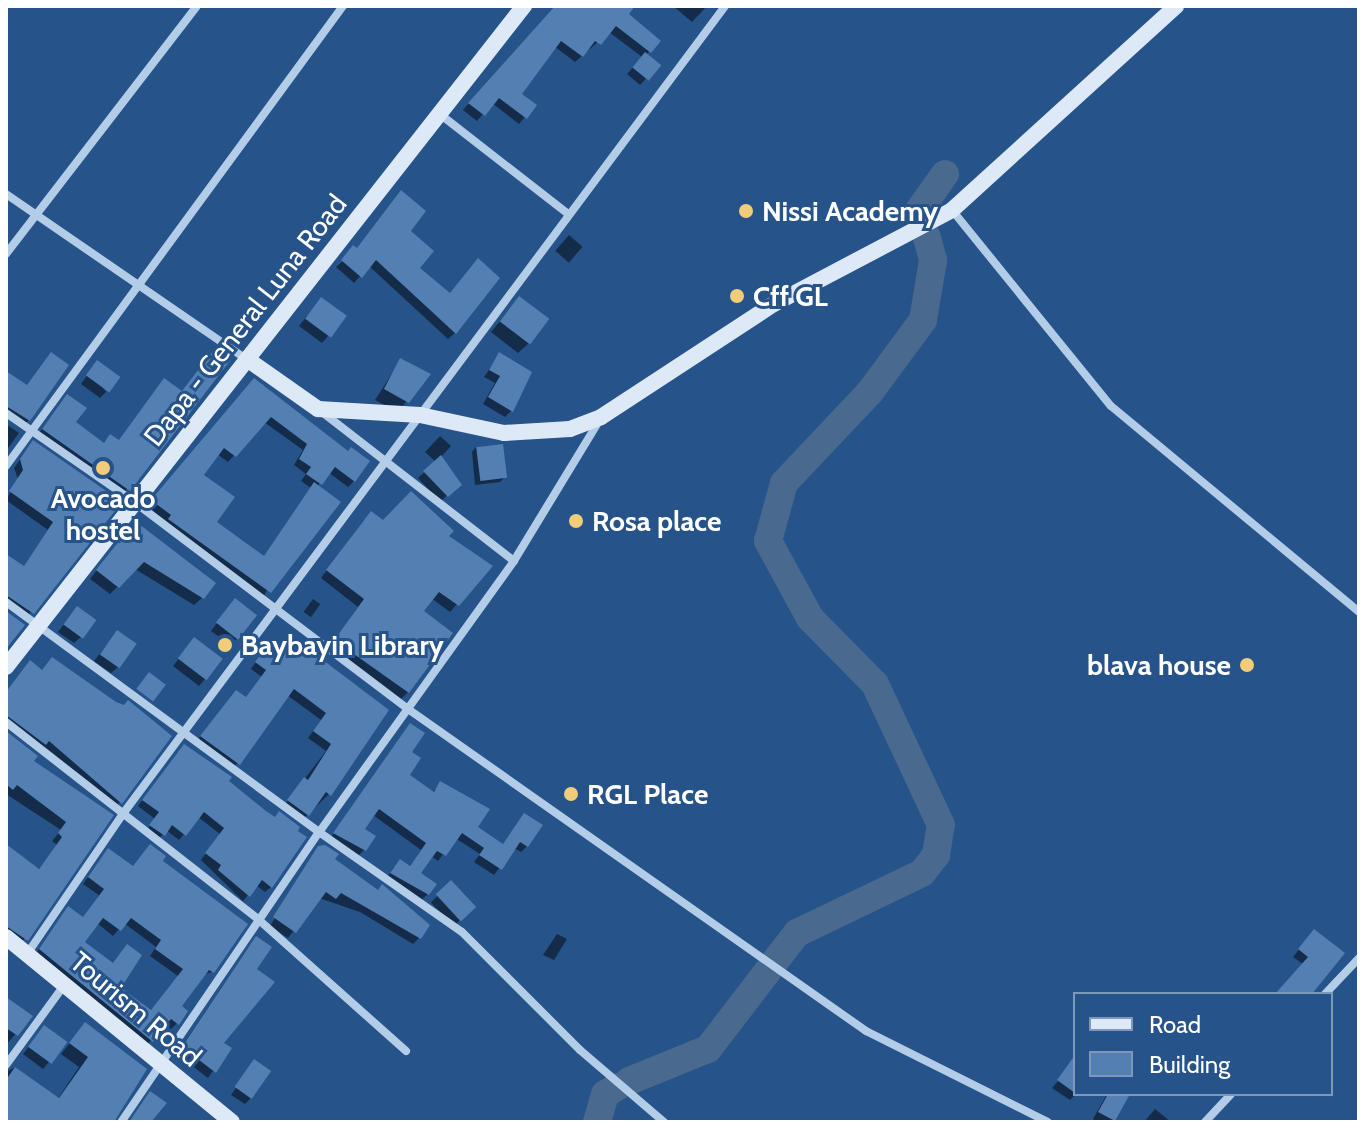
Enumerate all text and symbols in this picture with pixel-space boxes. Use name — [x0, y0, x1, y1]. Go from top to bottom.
street label: Dapa - General Luna Road — [136, 188, 354, 452]
place label: Nissi Academy — [762, 194, 938, 228]
marker: Nissi Academy — [737, 202, 755, 220]
place label: Cff GL — [753, 279, 828, 313]
marker: Cff GL — [728, 287, 746, 305]
marker: Avocado hostel — [94, 459, 112, 477]
place label: Avocado hostel — [51, 481, 155, 547]
place label: Rosa place — [592, 504, 721, 538]
marker: Rosa place — [567, 512, 585, 530]
place label: Baybayin Library — [241, 628, 444, 662]
marker: Baybayin Library — [216, 636, 234, 654]
place label: blava house — [1087, 648, 1231, 682]
marker: blava house — [1238, 656, 1256, 674]
place label: RGL Place — [587, 777, 708, 811]
marker: RGL Place — [562, 785, 580, 803]
street label: Tourism Road — [64, 944, 208, 1074]
legend — [1073, 992, 1333, 1096]
text: Road — [1149, 1010, 1201, 1039]
text: Building — [1149, 1050, 1230, 1079]

